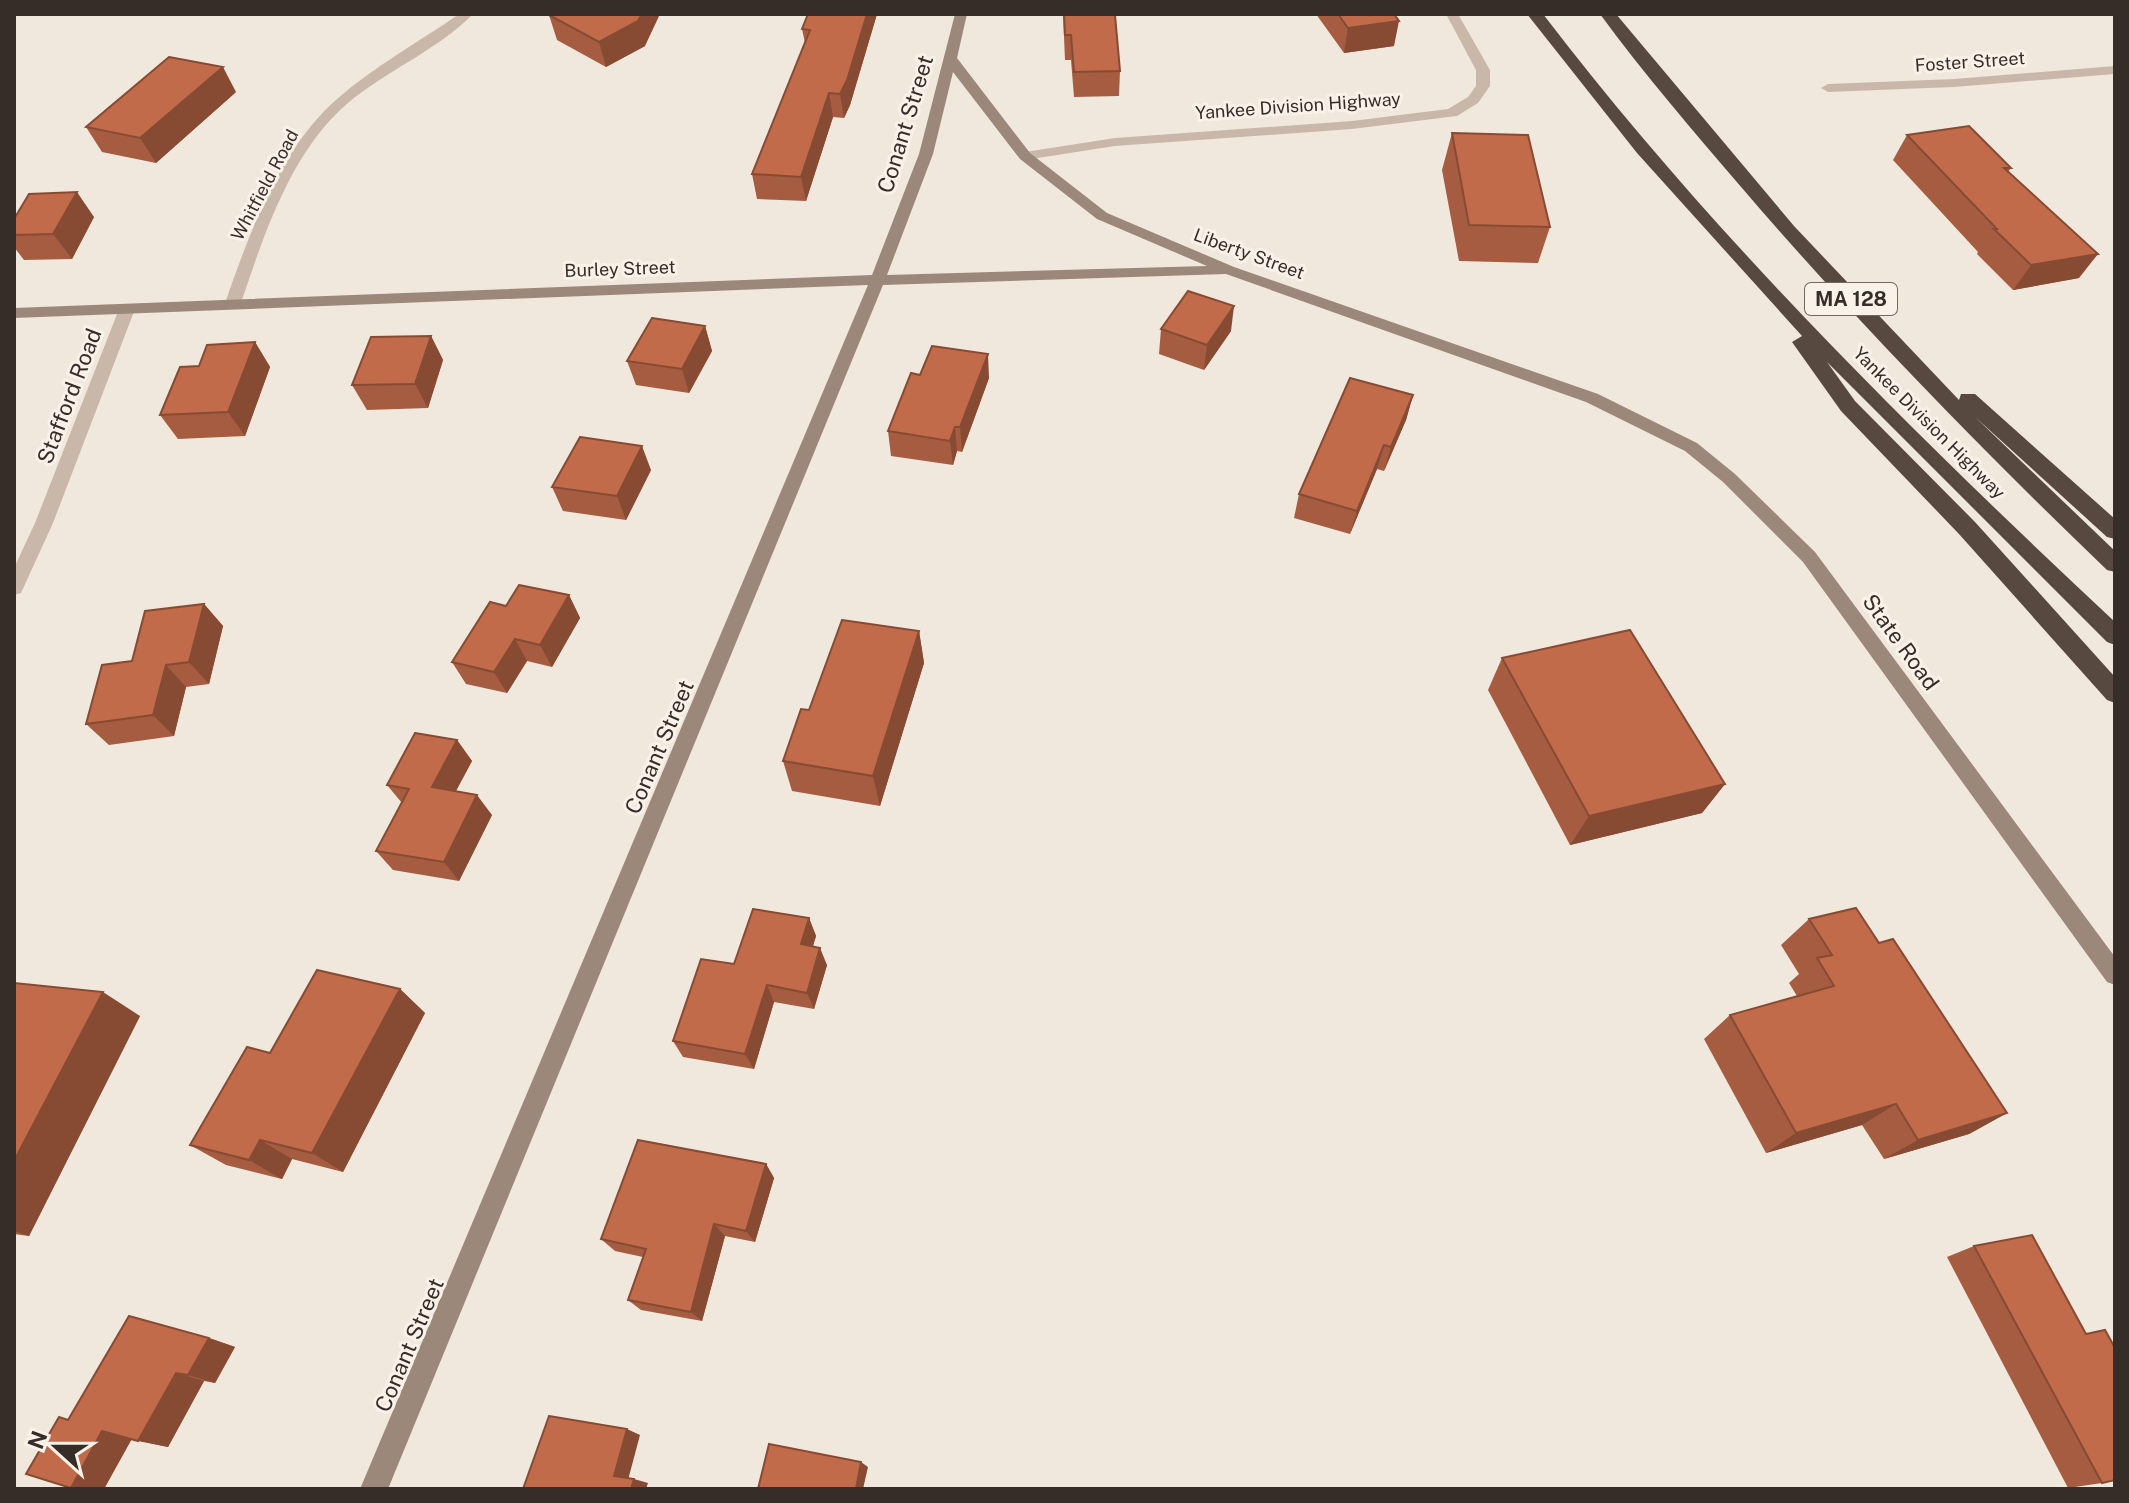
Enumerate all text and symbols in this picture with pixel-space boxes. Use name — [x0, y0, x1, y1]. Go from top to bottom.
street label: Foster Street — [1914, 47, 2026, 76]
street label: Conant Street — [872, 52, 938, 196]
street label: Yankee Division Highway — [1194, 88, 1402, 123]
street label: Whitfield Road — [226, 126, 303, 244]
street label: Liberty Street — [1191, 224, 1307, 283]
street label: Burley Street — [564, 256, 676, 281]
road number: MA 128 — [1805, 283, 1897, 315]
street label: Stafford Road — [31, 325, 107, 467]
street label: Yankee Division Highway — [1849, 342, 2010, 503]
street label: State Road — [1857, 589, 1945, 695]
street label: Conant Street — [619, 676, 699, 818]
street label: Conant Street — [369, 1274, 449, 1416]
north arrow — [16, 1407, 96, 1487]
text: N — [22, 1427, 53, 1453]

